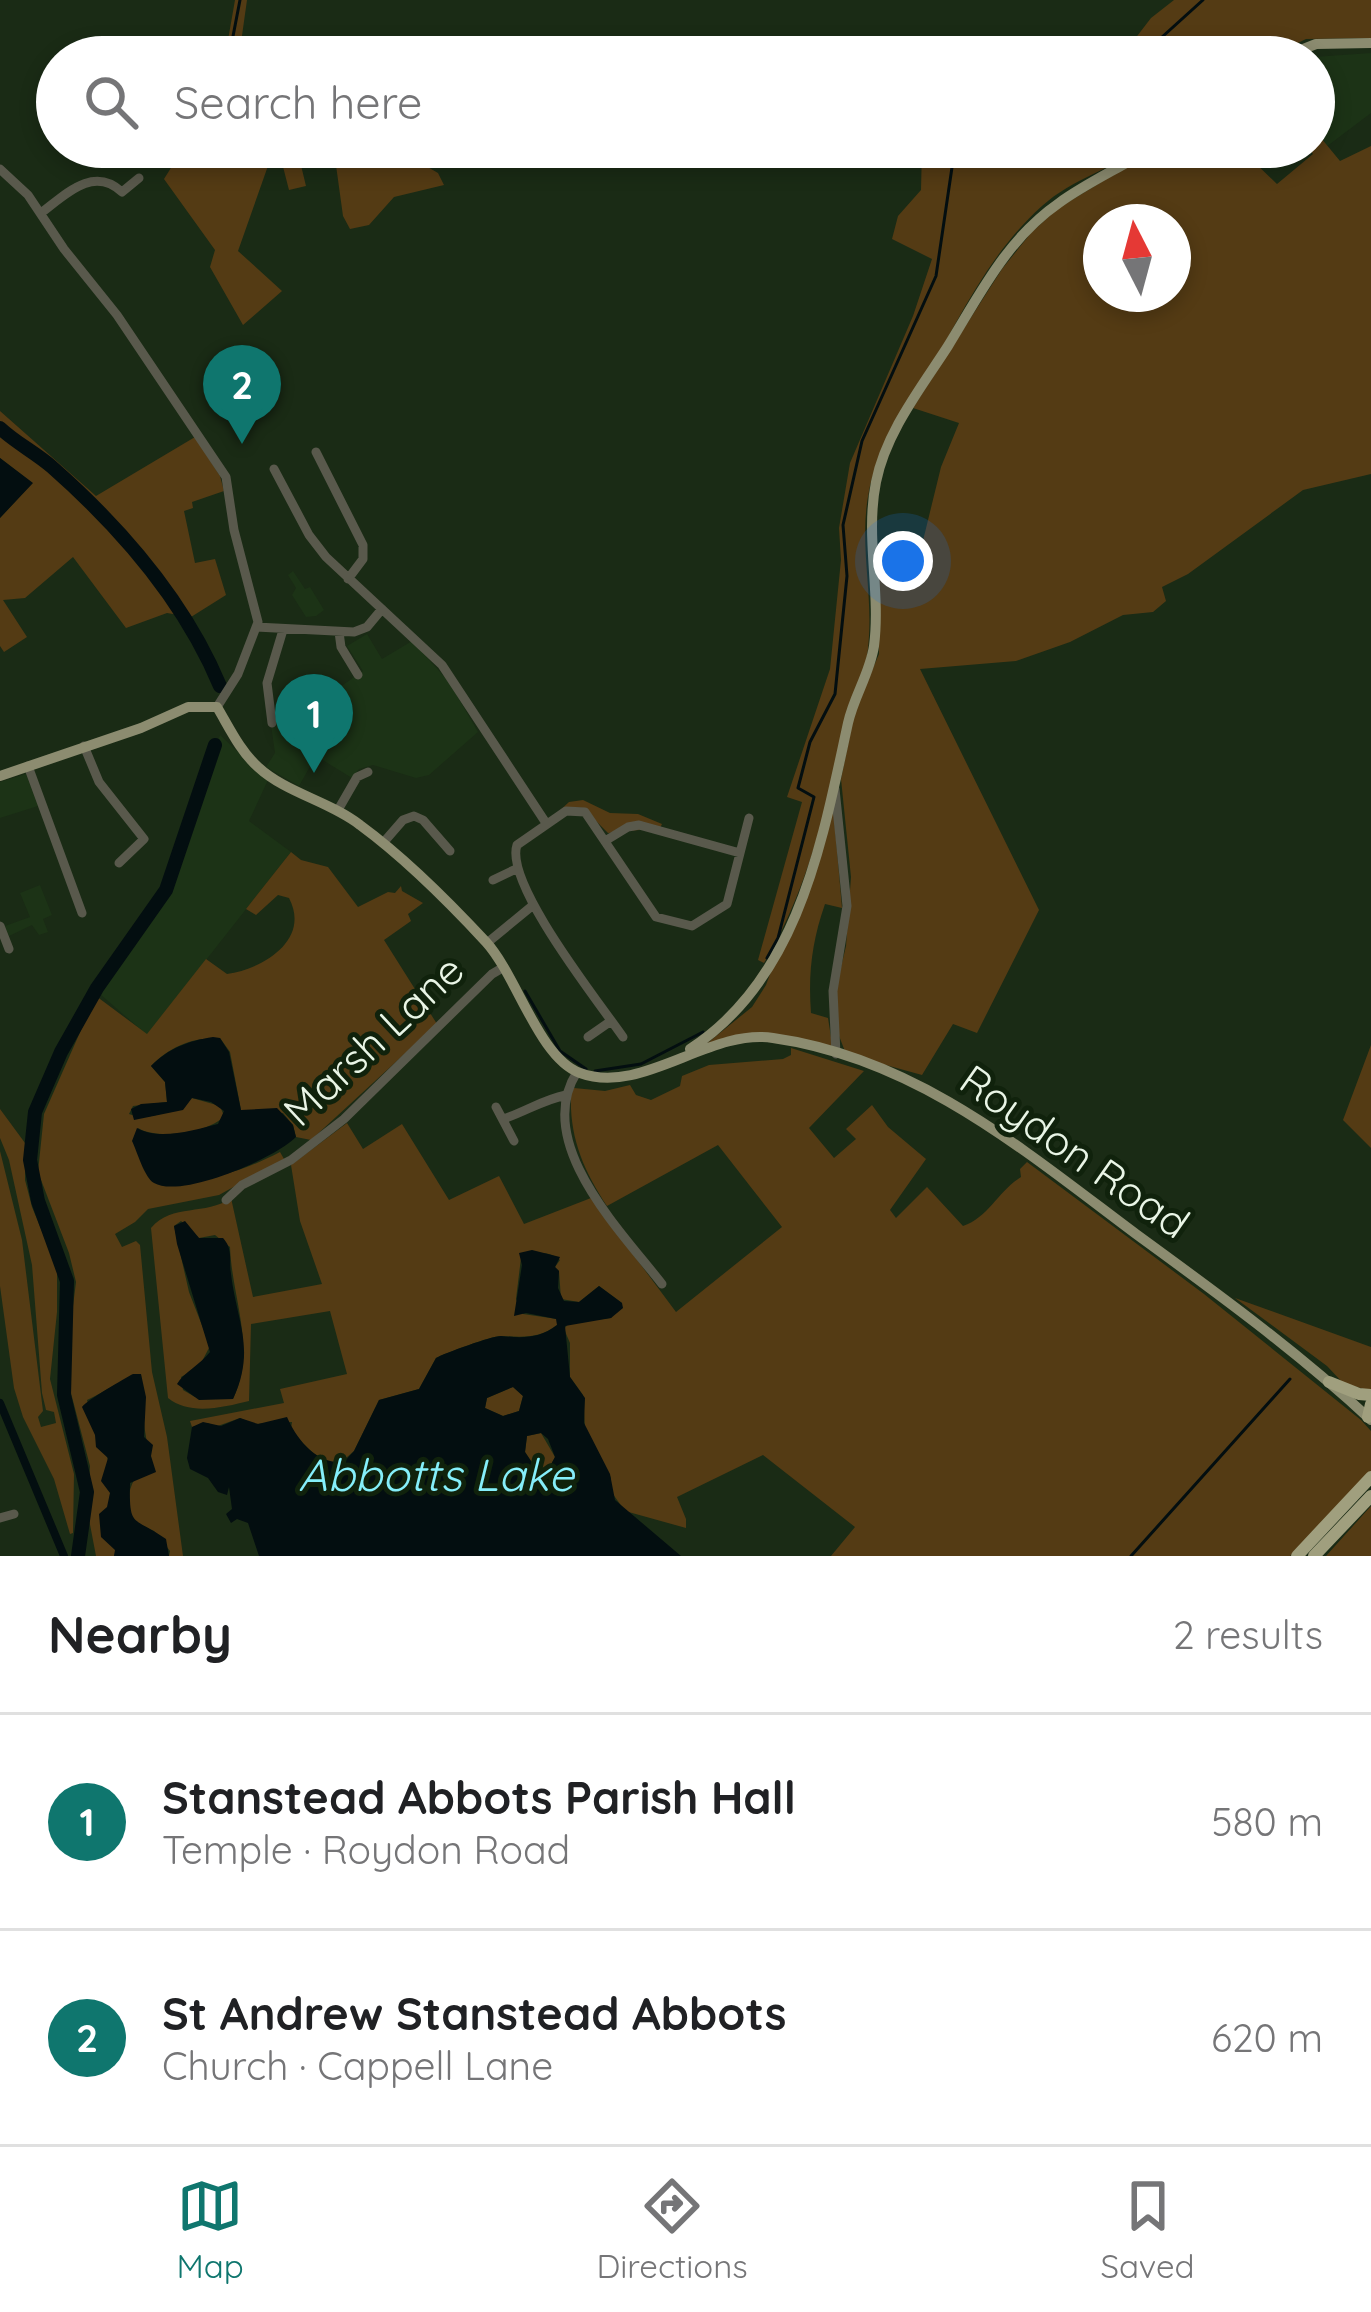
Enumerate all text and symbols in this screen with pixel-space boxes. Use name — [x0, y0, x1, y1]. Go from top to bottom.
search box — [36, 36, 1335, 168]
icon: search — [78, 69, 144, 135]
text: Search here — [174, 74, 422, 130]
north arrow — [1083, 204, 1191, 312]
pin: 2 — [203, 345, 281, 444]
your location — [873, 531, 933, 591]
pin: 1 — [275, 674, 353, 773]
street label: Marsh Lane — [272, 943, 474, 1137]
street label: Roydon Road — [950, 1053, 1200, 1249]
water label: Abbotts Lake — [298, 1446, 575, 1502]
text: Nearby — [48, 1602, 232, 1666]
text: 2 results — [1173, 1610, 1323, 1659]
text: Stanstead Abbots Parish Hall — [162, 1769, 796, 1825]
text: 1 — [79, 1797, 95, 1846]
text: 580 m — [1211, 1797, 1323, 1846]
text: Temple · Roydon Road — [162, 1825, 570, 1874]
text: St Andrew Stanstead Abbots — [162, 1985, 786, 2041]
text: 2 — [76, 2013, 98, 2062]
text: 620 m — [1211, 2013, 1323, 2062]
text: Church · Cappell Lane — [162, 2041, 553, 2090]
tab: Map — [176, 2173, 244, 2286]
tab: Directions — [596, 2173, 748, 2286]
tab: Saved — [1101, 2173, 1195, 2286]

